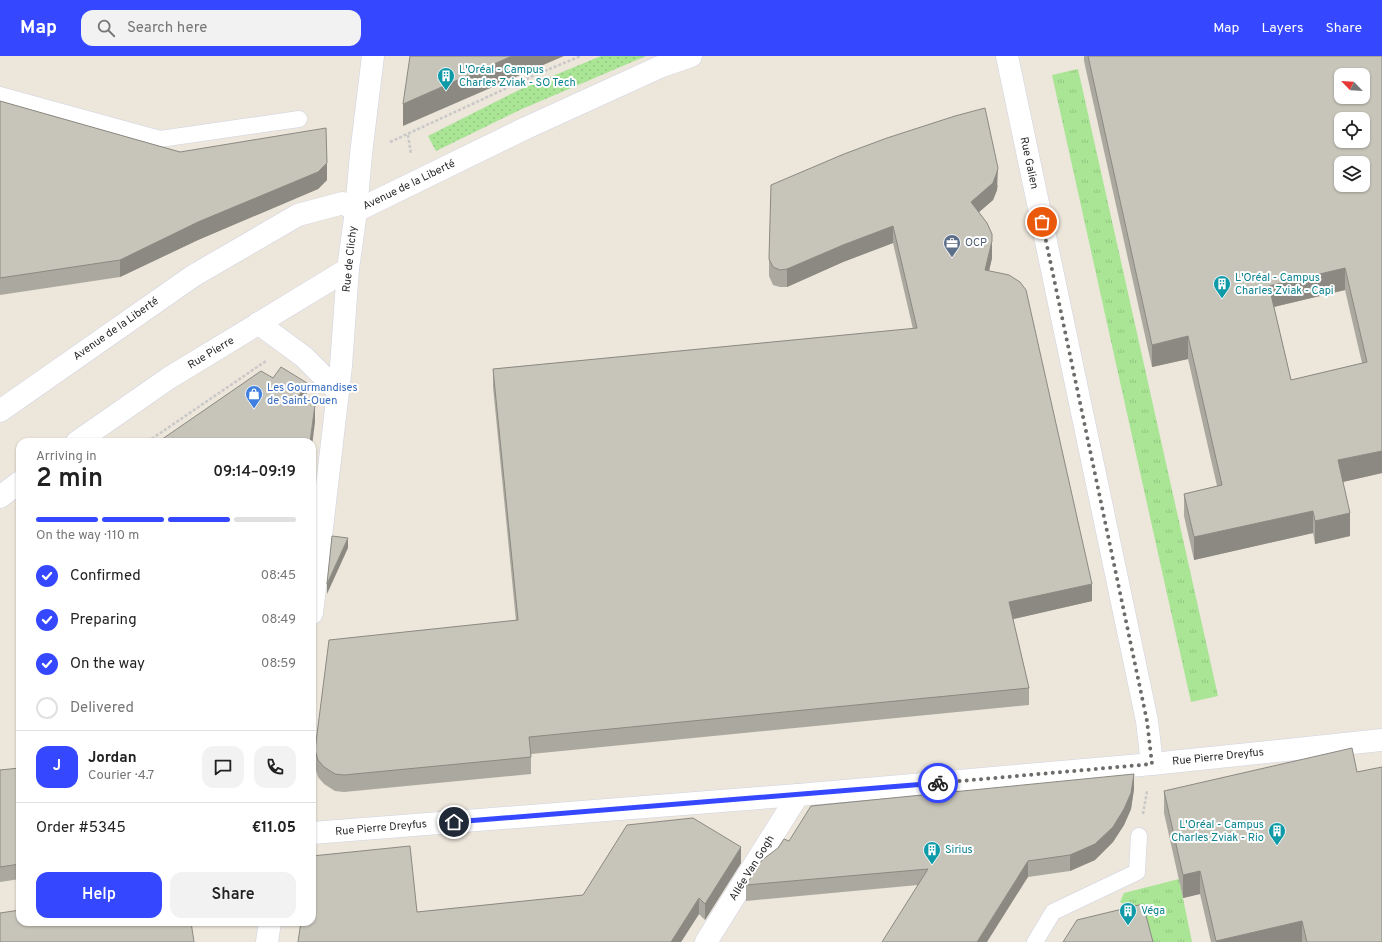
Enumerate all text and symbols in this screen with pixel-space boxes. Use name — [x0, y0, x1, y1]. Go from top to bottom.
search box — [81, 10, 361, 46]
text: Map — [20, 16, 57, 40]
icon: search — [95, 17, 117, 39]
text: Search here — [127, 19, 207, 38]
text: Map — [1213, 20, 1239, 37]
text: Layers — [1261, 20, 1303, 37]
text: Share — [1325, 20, 1362, 37]
place label: L'Oréal - Campus Charles Zviak - SO Tech — [459, 63, 576, 90]
building icon: L'Oréal - Campus Charles Zviak - SO Tech — [436, 66, 456, 91]
north arrow — [1334, 68, 1370, 104]
map controls — [1334, 68, 1370, 192]
button: locate — [1334, 112, 1370, 148]
street label: Rue Galien — [1017, 136, 1041, 190]
button: layers — [1334, 156, 1370, 192]
street label: Avenue de la Liberté — [361, 157, 458, 213]
pin — [1025, 205, 1059, 239]
icon: bag — [1031, 211, 1053, 233]
street label: Rue de Clichy — [340, 225, 360, 293]
office icon: OCP — [942, 233, 962, 258]
place label: OCP — [965, 236, 987, 250]
place label: L'Oréal - Campus Charles Zviak - Capi — [1235, 271, 1334, 298]
building icon: L'Oréal - Campus Charles Zviak - Capi — [1212, 274, 1232, 299]
street label: Avenue de la Liberté — [71, 294, 161, 364]
street label: Rue Pierre — [185, 334, 237, 372]
place label: Les Gourmandises de Saint-Ouen — [267, 381, 358, 408]
shop icon: Les Gourmandises de Saint-Ouen — [244, 384, 264, 409]
text: Arriving in — [36, 449, 97, 465]
text: 2 min — [36, 463, 103, 496]
text: 09:14–09:19 — [213, 463, 296, 482]
text: On the way · 110 m — [36, 528, 139, 544]
icon: check — [36, 565, 58, 587]
text: Confirmed — [70, 567, 141, 586]
text: 08:45 — [261, 568, 296, 584]
icon: check — [36, 609, 58, 631]
text: Preparing — [70, 611, 137, 630]
text: 08:49 — [261, 612, 296, 628]
icon: check — [36, 653, 58, 675]
text: On the way — [70, 655, 145, 674]
text: 08:59 — [261, 656, 296, 672]
text: Delivered — [70, 699, 134, 718]
street label: Rue Pierre Dreyfus — [1171, 745, 1265, 769]
button: chat — [202, 746, 244, 788]
button: phone — [254, 746, 296, 788]
text: Jordan — [88, 749, 137, 768]
text: J — [53, 757, 61, 776]
courier — [918, 763, 958, 803]
text: Courier · 4.7 — [88, 768, 154, 784]
icon: bike — [927, 772, 949, 794]
pin — [437, 805, 471, 839]
icon: home — [443, 811, 465, 833]
street label: Rue Pierre Dreyfus — [335, 817, 427, 839]
place label: L'Oréal - Campus Charles Zviak - Rio — [1171, 818, 1264, 845]
text: Order #5345 — [36, 819, 126, 838]
text: €11.05 — [252, 819, 296, 838]
building icon: L'Oréal - Campus Charles Zviak - Rio — [1267, 821, 1287, 846]
street label: Allée Van Gogh — [726, 833, 778, 903]
building icon: Sirius — [922, 840, 942, 865]
place label: Sirius — [945, 843, 973, 857]
button: Help — [36, 872, 162, 918]
button: Share — [170, 872, 296, 918]
building icon: Véga — [1118, 901, 1138, 926]
place label: Véga — [1141, 904, 1165, 918]

